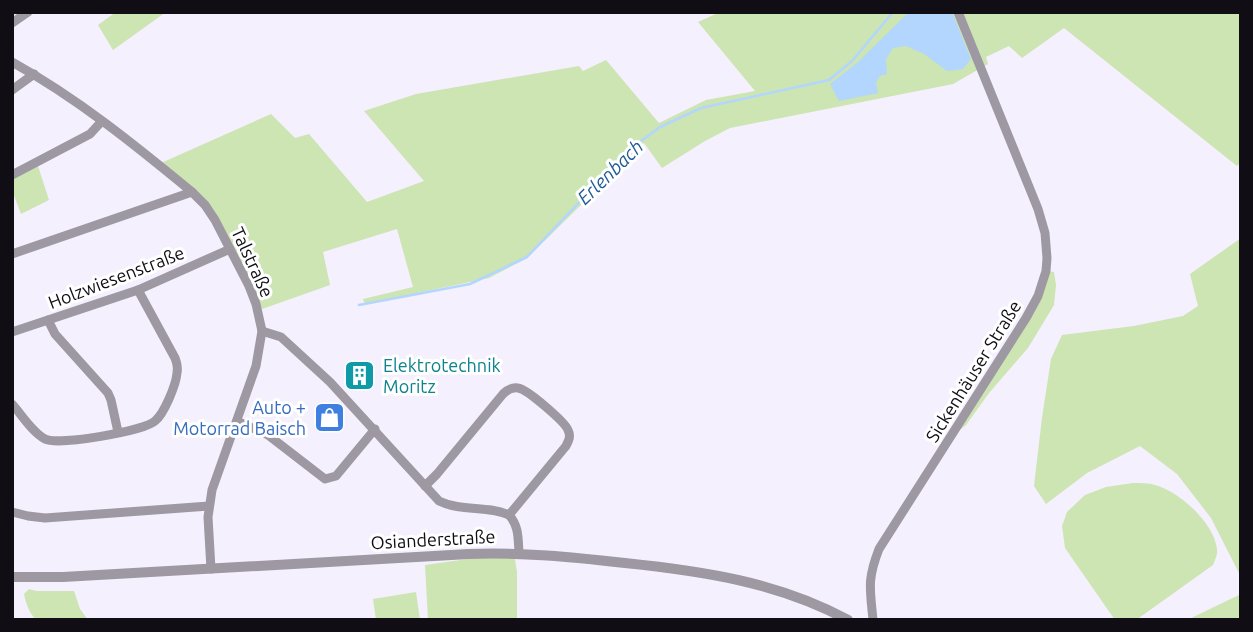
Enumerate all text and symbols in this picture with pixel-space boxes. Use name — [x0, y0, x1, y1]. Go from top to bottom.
water label: Erlenbach — [573, 135, 647, 209]
street label: Talstraße — [228, 224, 278, 300]
street label: Holzwiesenstraße — [45, 242, 187, 312]
street label: Sickenhäuser Straße — [921, 297, 1025, 445]
place label: Elektrotechnik Moritz — [383, 355, 501, 396]
building icon: Elektrotechnik Moritz — [343, 358, 377, 392]
place label: Auto + Motorrad Baisch — [173, 397, 306, 438]
shop icon: Auto + Motorrad Baisch — [312, 400, 346, 434]
street label: Osianderstraße — [370, 526, 496, 552]

